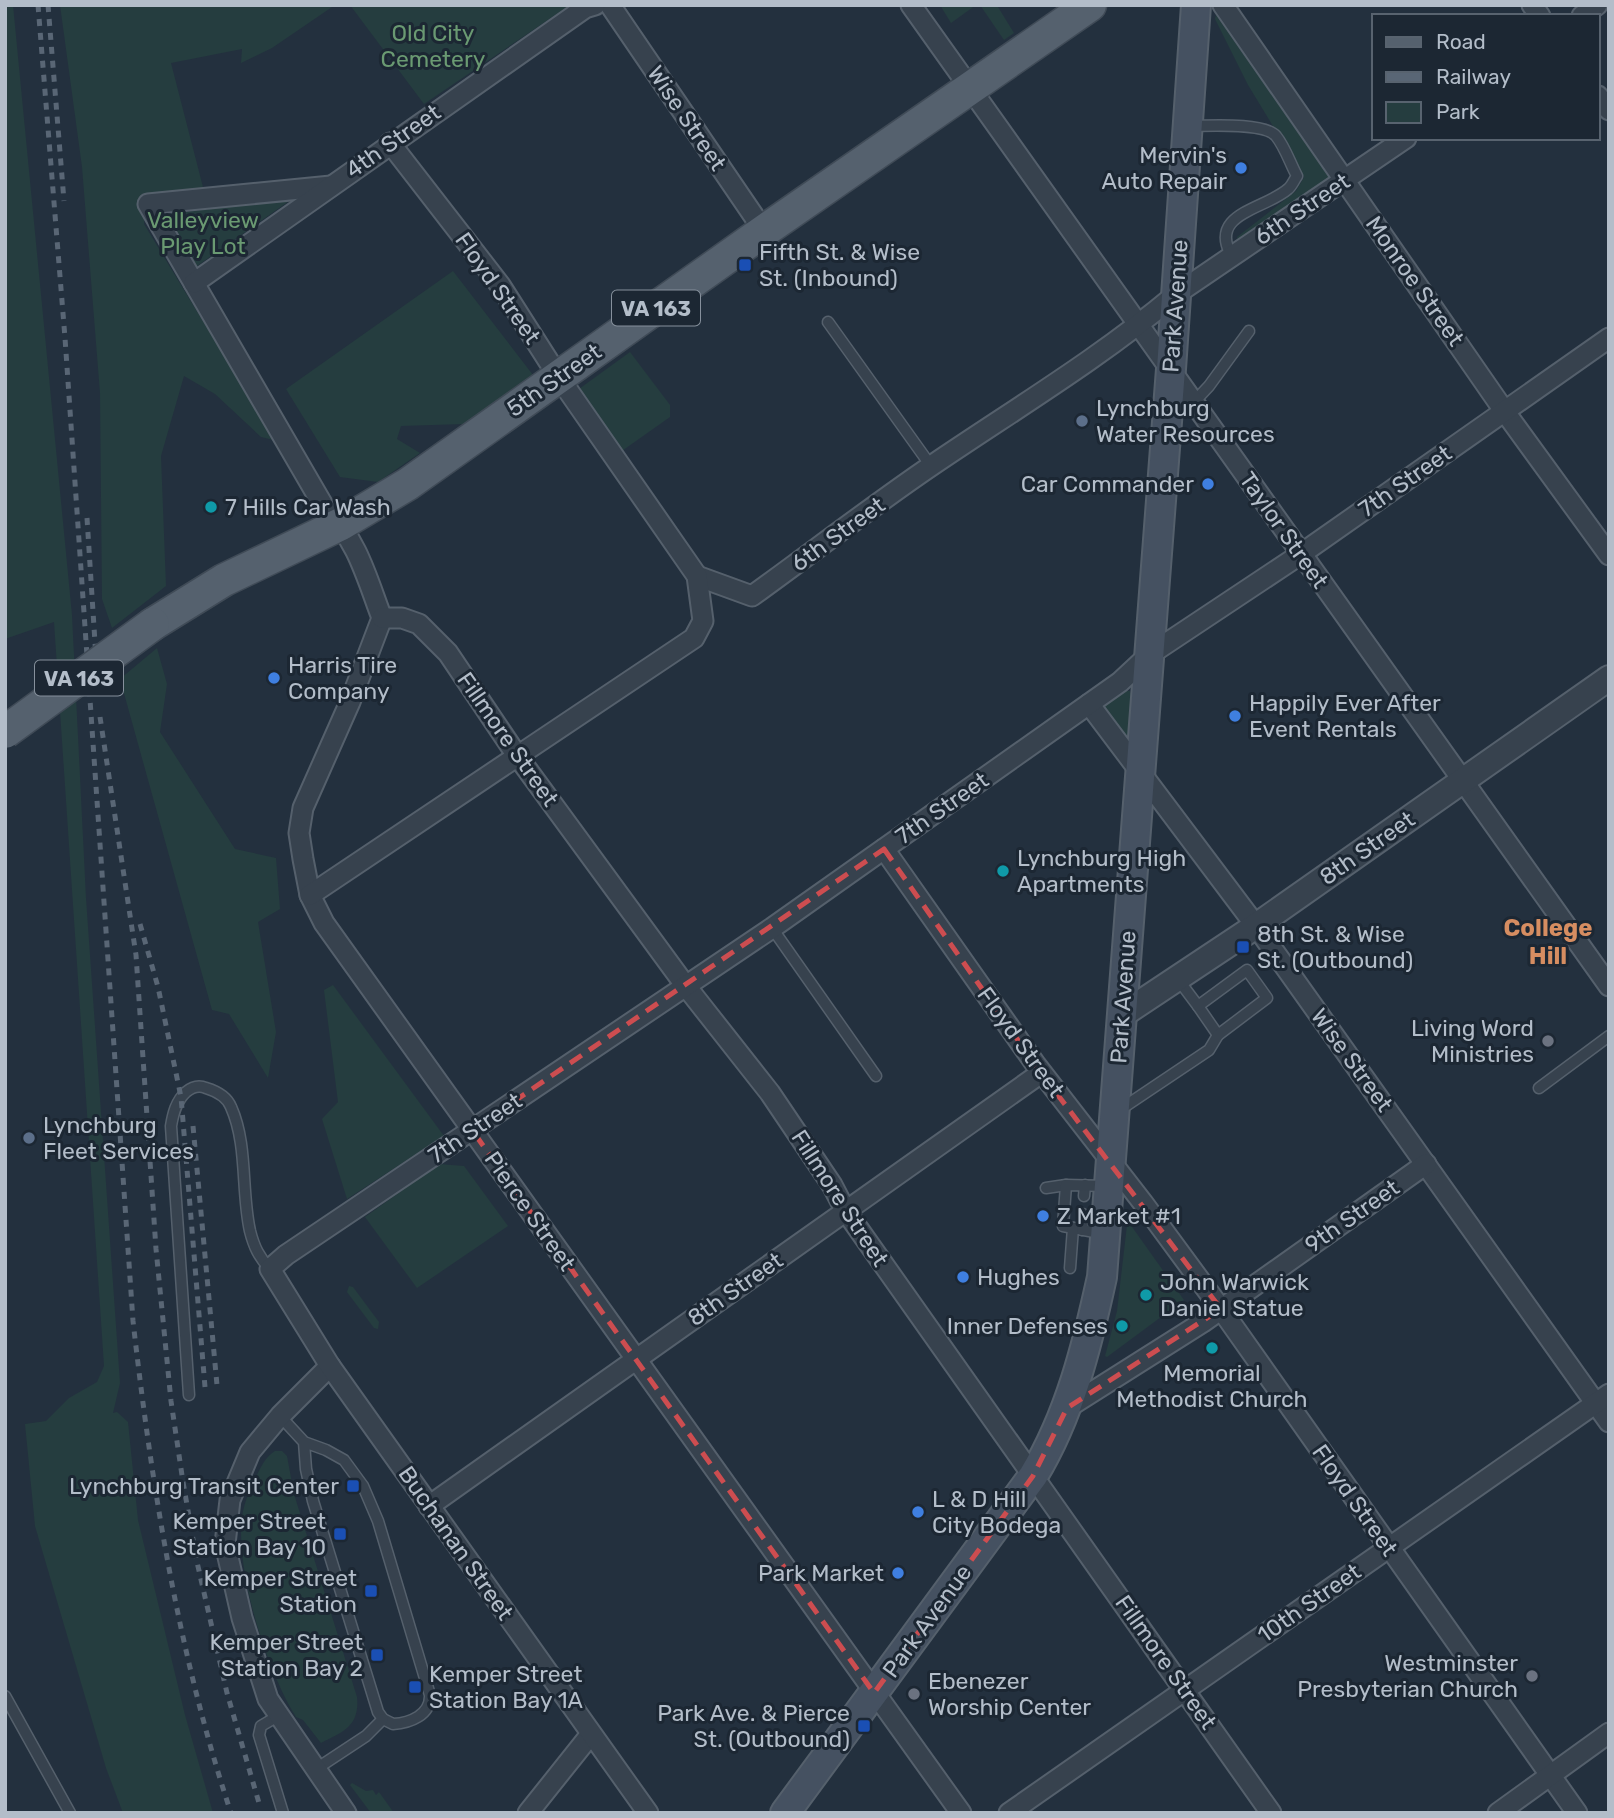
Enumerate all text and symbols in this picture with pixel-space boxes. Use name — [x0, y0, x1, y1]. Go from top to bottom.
legend — [1372, 14, 1600, 140]
park label: Old City Cemetery — [381, 19, 486, 73]
text: Road — [1436, 29, 1486, 54]
street label: Wise Street — [642, 60, 732, 176]
text: Railway — [1436, 64, 1511, 89]
street label: 4th Street — [340, 98, 446, 184]
text: Park — [1436, 99, 1480, 124]
place label: Mervin's Auto Repair — [1102, 141, 1227, 195]
marker: Mervin's Auto Repair — [1233, 160, 1249, 176]
street label: 6th Street — [1249, 167, 1355, 251]
park label: Valleyview Play Lot — [147, 206, 259, 260]
street label: Monroe Street — [1360, 211, 1470, 351]
street label: Floyd Street — [449, 227, 547, 349]
place label: Fifth St. & Wise St. (Inbound) — [759, 238, 920, 292]
street label: Park Avenue — [1156, 239, 1194, 373]
marker: Fifth St. & Wise St. (Inbound) — [737, 257, 753, 273]
road number: VA 163 — [612, 290, 700, 326]
street label: 5th Street — [501, 337, 607, 423]
place label: Lynchburg Water Resources — [1096, 394, 1275, 448]
marker: Lynchburg Water Resources — [1074, 413, 1090, 429]
street label: 7th Street — [1353, 439, 1457, 523]
street label: Taylor Street — [1234, 466, 1334, 594]
place label: Car Commander — [1021, 470, 1194, 498]
marker: Car Commander — [1200, 476, 1216, 492]
street label: 6th Street — [786, 491, 890, 577]
place label: 7 Hills Car Wash — [225, 493, 391, 521]
marker: 7 Hills Car Wash — [203, 499, 219, 515]
place label: Harris Tire Company — [288, 651, 397, 705]
road number: VA 163 — [35, 660, 123, 696]
street label: Fillmore Street — [451, 667, 565, 811]
marker: Harris Tire Company — [266, 670, 282, 686]
place label: Happily Ever After Event Rentals — [1249, 689, 1441, 743]
marker: Happily Ever After Event Rentals — [1227, 708, 1243, 724]
street label: 7th Street — [890, 766, 994, 850]
street label: 8th Street — [1314, 805, 1420, 891]
place label: Lynchburg High Apartments — [1017, 844, 1186, 898]
marker: Lynchburg High Apartments — [995, 863, 1011, 879]
district label: College Hill — [1504, 914, 1592, 970]
place label: 8th St. & Wise St. (Outbound) — [1257, 920, 1413, 974]
street label: Park Avenue — [1104, 930, 1142, 1064]
marker: 8th St. & Wise St. (Outbound) — [1235, 939, 1251, 955]
street label: Floyd Street — [972, 981, 1070, 1103]
street label: Wise Street — [1305, 1003, 1399, 1117]
place label: Living Word Ministries — [1411, 1014, 1534, 1068]
marker: Living Word Ministries — [1540, 1033, 1556, 1049]
street label: 7th Street — [423, 1086, 527, 1170]
place label: Lynchburg Fleet Services — [43, 1111, 194, 1165]
street label: Fillmore Street — [785, 1124, 895, 1272]
marker: Lynchburg Fleet Services — [21, 1130, 37, 1146]
street label: Pierce Street — [479, 1146, 581, 1276]
street label: 9th Street — [1299, 1173, 1405, 1259]
place label: Z Market #1 — [1057, 1202, 1181, 1230]
marker: Z Market #1 — [1035, 1208, 1051, 1224]
street label: 8th Street — [682, 1246, 788, 1332]
place label: Hughes — [977, 1263, 1060, 1291]
place label: John Warwick Daniel Statue — [1160, 1268, 1309, 1322]
marker: Hughes — [955, 1269, 971, 1285]
marker: John Warwick Daniel Statue — [1138, 1287, 1154, 1303]
place label: Inner Defenses — [947, 1312, 1108, 1340]
marker: Inner Defenses — [1114, 1318, 1130, 1334]
marker: Memorial Methodist Church — [1204, 1340, 1220, 1356]
place label: Memorial Methodist Church — [1116, 1359, 1308, 1413]
street label: Floyd Street — [1306, 1439, 1404, 1561]
street label: Buchanan Street — [393, 1461, 519, 1625]
place label: Lynchburg Transit Center — [69, 1472, 339, 1500]
marker: Lynchburg Transit Center — [345, 1478, 361, 1494]
place label: L & D Hill City Bodega — [932, 1485, 1061, 1539]
marker: L & D Hill City Bodega — [910, 1504, 926, 1520]
place label: Kemper Street Station Bay 10 — [173, 1507, 326, 1561]
marker: Kemper Street Station Bay 10 — [332, 1526, 348, 1542]
street label: 10th Street — [1252, 1557, 1366, 1649]
place label: Park Market — [758, 1559, 884, 1587]
street label: Park Avenue — [877, 1559, 977, 1683]
place label: Kemper Street Station — [204, 1564, 357, 1618]
marker: Park Market — [890, 1565, 906, 1581]
marker: Kemper Street Station — [363, 1583, 379, 1599]
street label: Fillmore Street — [1109, 1590, 1223, 1734]
place label: Kemper Street Station Bay 2 — [210, 1628, 363, 1682]
marker: Kemper Street Station Bay 2 — [369, 1647, 385, 1663]
place label: Westminster Presbyterian Church — [1297, 1649, 1518, 1703]
place label: Kemper Street Station Bay 1A — [429, 1660, 583, 1714]
place label: Ebenezer Worship Center — [928, 1667, 1091, 1721]
marker: Westminster Presbyterian Church — [1524, 1668, 1540, 1684]
marker: Kemper Street Station Bay 1A — [407, 1679, 423, 1695]
marker: Ebenezer Worship Center — [906, 1686, 922, 1702]
place label: Park Ave. & Pierce St. (Outbound) — [657, 1699, 850, 1753]
marker: Park Ave. & Pierce St. (Outbound) — [856, 1718, 872, 1734]

